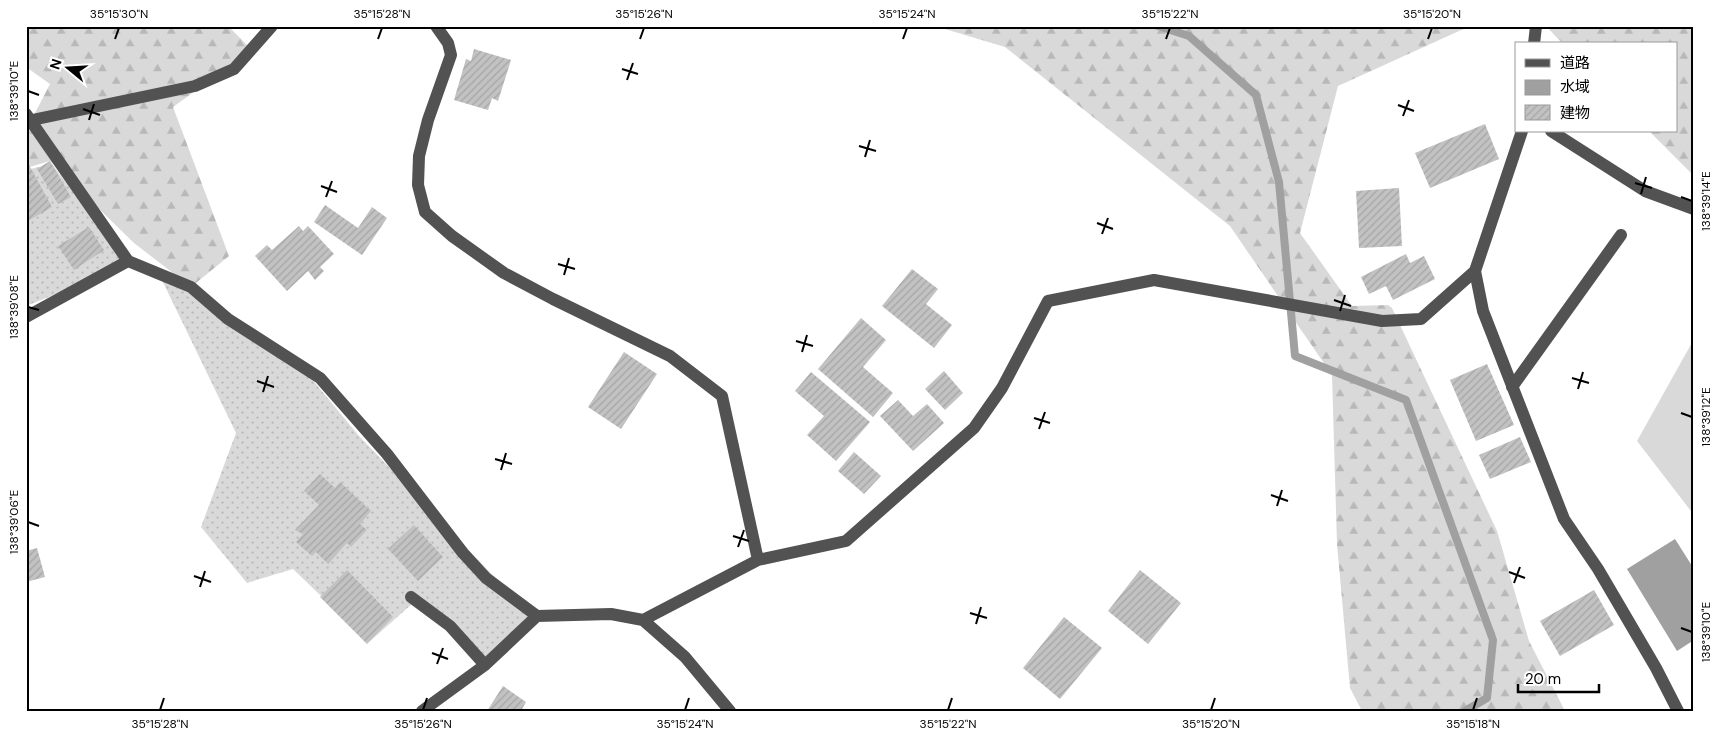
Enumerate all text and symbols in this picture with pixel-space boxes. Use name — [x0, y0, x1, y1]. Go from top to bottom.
text: 35°15'30"N — [90, 6, 148, 22]
text: 35°15'28"N — [353, 6, 411, 22]
text: 35°15'26"N — [615, 6, 673, 22]
text: 35°15'24"N — [878, 6, 936, 22]
text: 35°15'22"N — [1142, 6, 1198, 22]
text: 35°15'20"N — [1403, 6, 1461, 22]
north arrow — [42, 42, 92, 92]
legend — [1515, 42, 1678, 132]
text: 道路 — [1560, 53, 1590, 73]
text: N — [45, 56, 66, 72]
text: 138°39'10"E — [6, 60, 22, 121]
text: 水域 — [1560, 77, 1590, 97]
text: 建物 — [1560, 103, 1590, 123]
text: 138°39'14"E — [1698, 171, 1714, 231]
text: 138°39'08"E — [6, 275, 22, 339]
text: 138°39'12"E — [1698, 387, 1714, 447]
text: 138°39'06"E — [6, 490, 22, 554]
text: 138°39'10"E — [1698, 601, 1714, 662]
scale bar — [1518, 662, 1599, 694]
text: 20 m — [1525, 669, 1561, 689]
text: 35°15'28"N — [131, 716, 189, 732]
text: 35°15'26"N — [394, 716, 452, 732]
text: 35°15'24"N — [656, 716, 714, 732]
text: 35°15'22"N — [920, 716, 976, 732]
text: 35°15'20"N — [1182, 716, 1240, 732]
text: 35°15'18"N — [1446, 716, 1500, 732]

